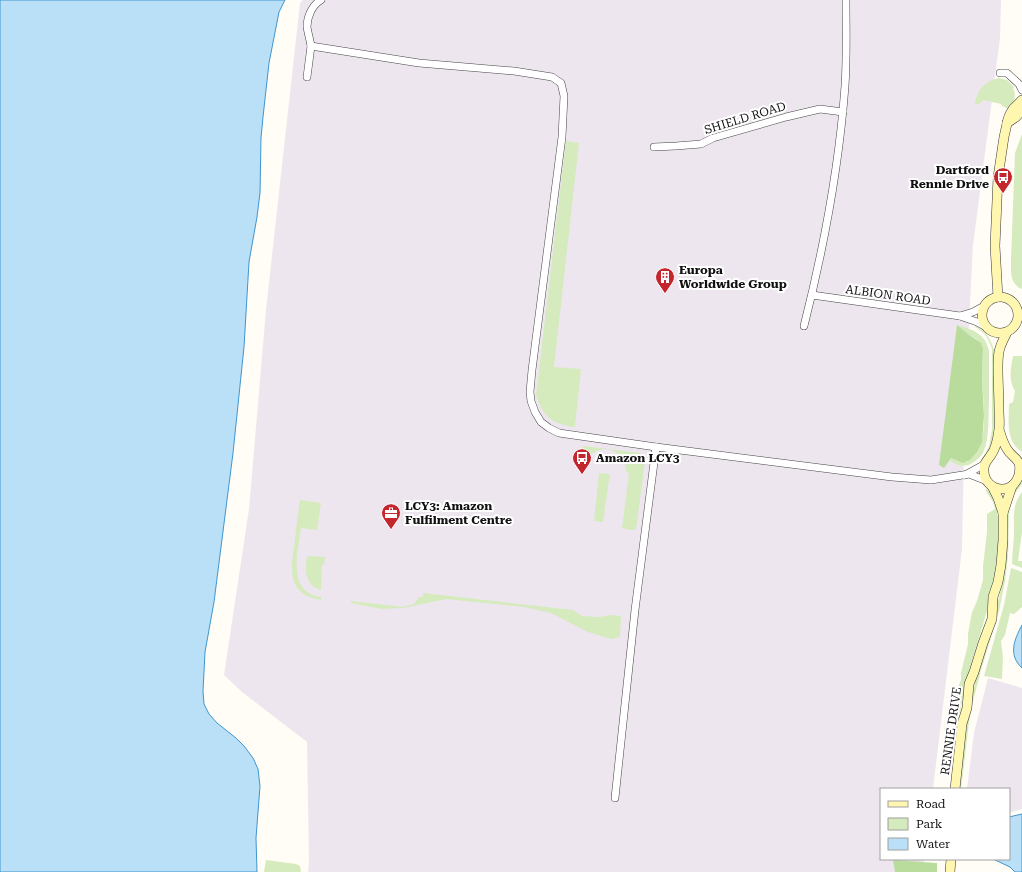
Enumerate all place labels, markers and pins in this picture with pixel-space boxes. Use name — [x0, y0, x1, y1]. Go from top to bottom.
place label: Dartford Rennie Drive — [910, 163, 989, 191]
bus stop icon: Dartford Rennie Drive — [992, 166, 1014, 194]
place label: Europa Worldwide Group — [679, 263, 787, 291]
building icon: Europa Worldwide Group — [654, 266, 676, 294]
bus stop icon: Amazon LCY3 — [571, 447, 593, 475]
place label: Amazon LCY3 — [596, 451, 680, 465]
place label: LCY3: Amazon Fulfilment Centre — [405, 499, 512, 527]
office icon: LCY3: Amazon Fulfilment Centre — [380, 502, 402, 530]

